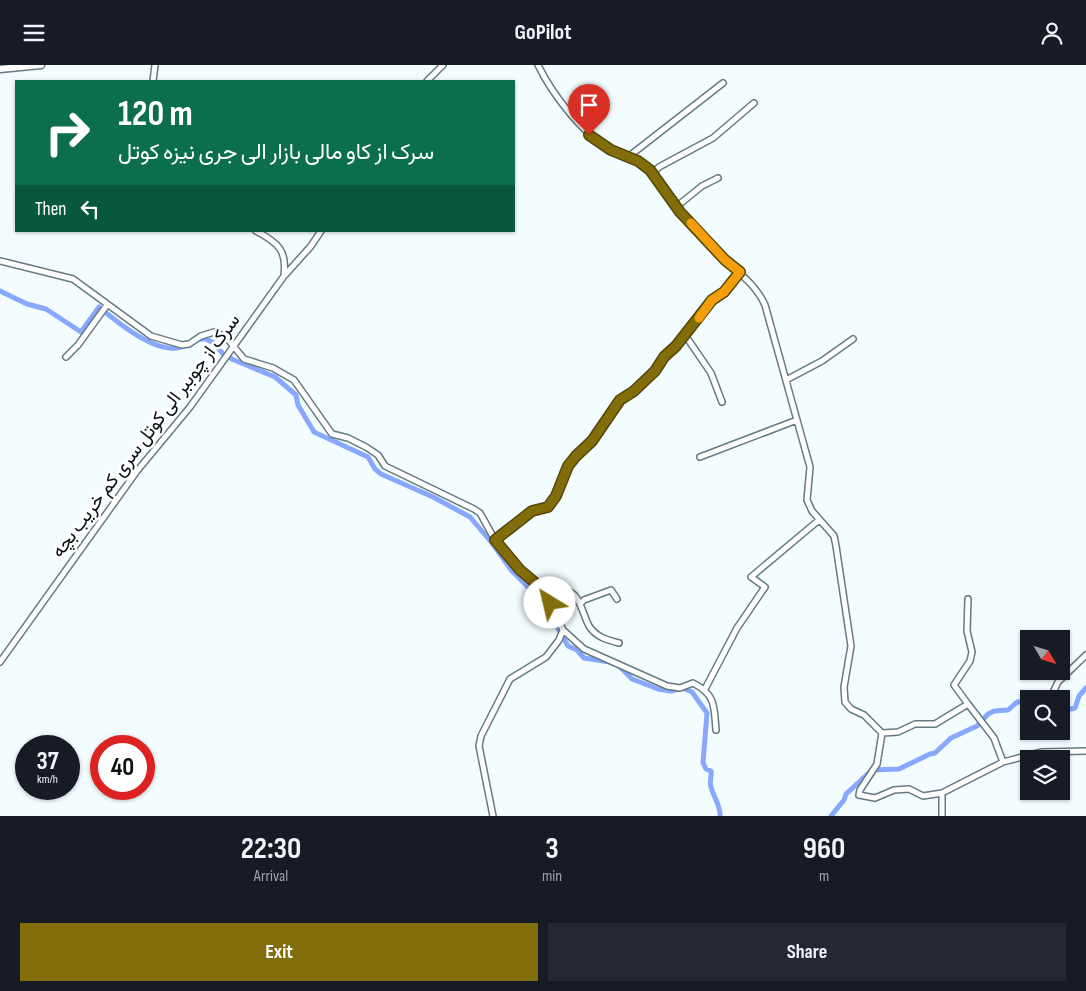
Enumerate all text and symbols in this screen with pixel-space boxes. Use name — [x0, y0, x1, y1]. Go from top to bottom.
icon: menu — [20, 19, 48, 47]
text: GoPilot — [515, 19, 571, 46]
icon: person — [1038, 19, 1066, 47]
pin — [568, 84, 610, 135]
icon: arrive — [575, 91, 603, 119]
text: 120 m — [118, 93, 193, 136]
icon: right — [35, 100, 100, 165]
text: سرک از کاو مالی بازار الی جری نیزه کوتل — [118, 139, 434, 166]
icon: left — [76, 195, 104, 223]
text: Then — [35, 198, 66, 221]
street label: سرک از چوببر الی کوتل سری کم خریب بچه — [47, 310, 246, 563]
position arrow — [523, 576, 575, 628]
north arrow — [1020, 630, 1070, 680]
map controls — [1020, 630, 1070, 800]
button: search — [1020, 690, 1070, 740]
speed limit sign: 40 — [90, 735, 155, 800]
text: 37 — [36, 746, 59, 777]
button: layers — [1020, 750, 1070, 800]
text: km/h — [37, 772, 58, 787]
text: 22:30 — [241, 831, 301, 867]
text: 3 — [545, 831, 559, 867]
text: 960 — [803, 831, 845, 867]
text: Arrival — [254, 867, 288, 886]
text: min — [542, 867, 562, 886]
text: m — [819, 867, 829, 886]
button: Exit — [20, 923, 538, 981]
button: Share — [548, 923, 1066, 981]

